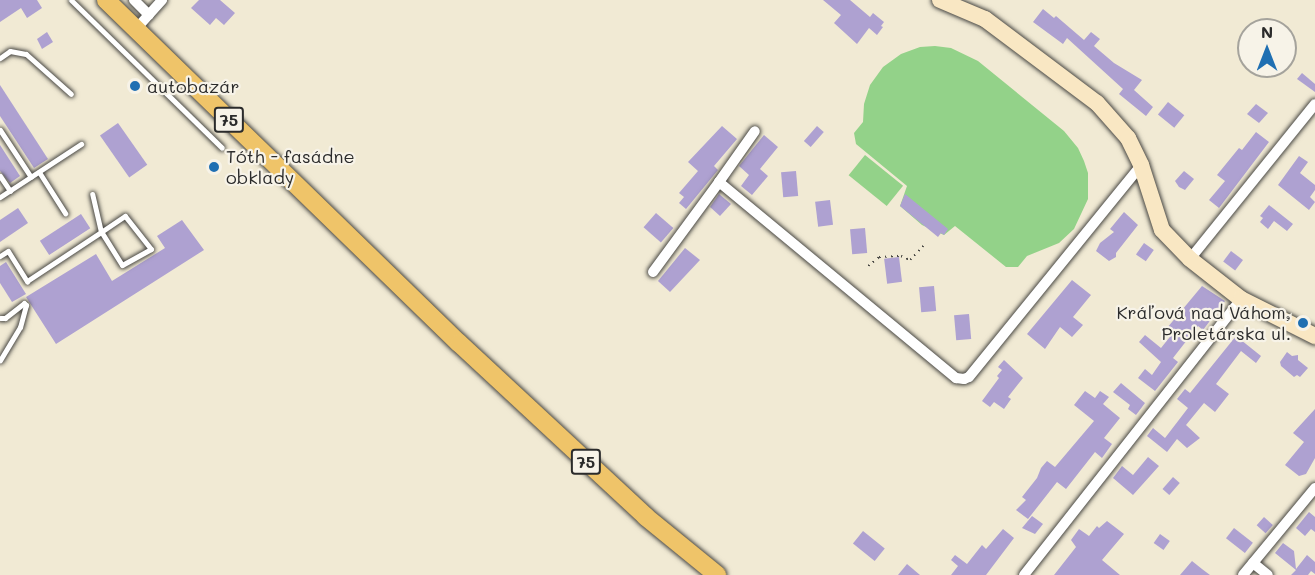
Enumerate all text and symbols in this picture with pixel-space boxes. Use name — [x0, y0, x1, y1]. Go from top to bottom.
north arrow — [1237, 18, 1297, 78]
text: N — [1261, 21, 1273, 42]
place label: autobazár — [147, 75, 240, 97]
marker: autobazár — [128, 79, 142, 93]
road number: 75 — [212, 107, 246, 133]
place label: Tóth - fasádne obklady — [226, 146, 355, 188]
marker: Tóth - fasádne obklady — [207, 160, 221, 174]
place label: Kráľová nad Váhom, Proletárska ul. — [1116, 302, 1291, 344]
marker: Kráľová nad Váhom, Proletárska ul. — [1296, 316, 1310, 330]
road number: 75 — [570, 449, 602, 475]

